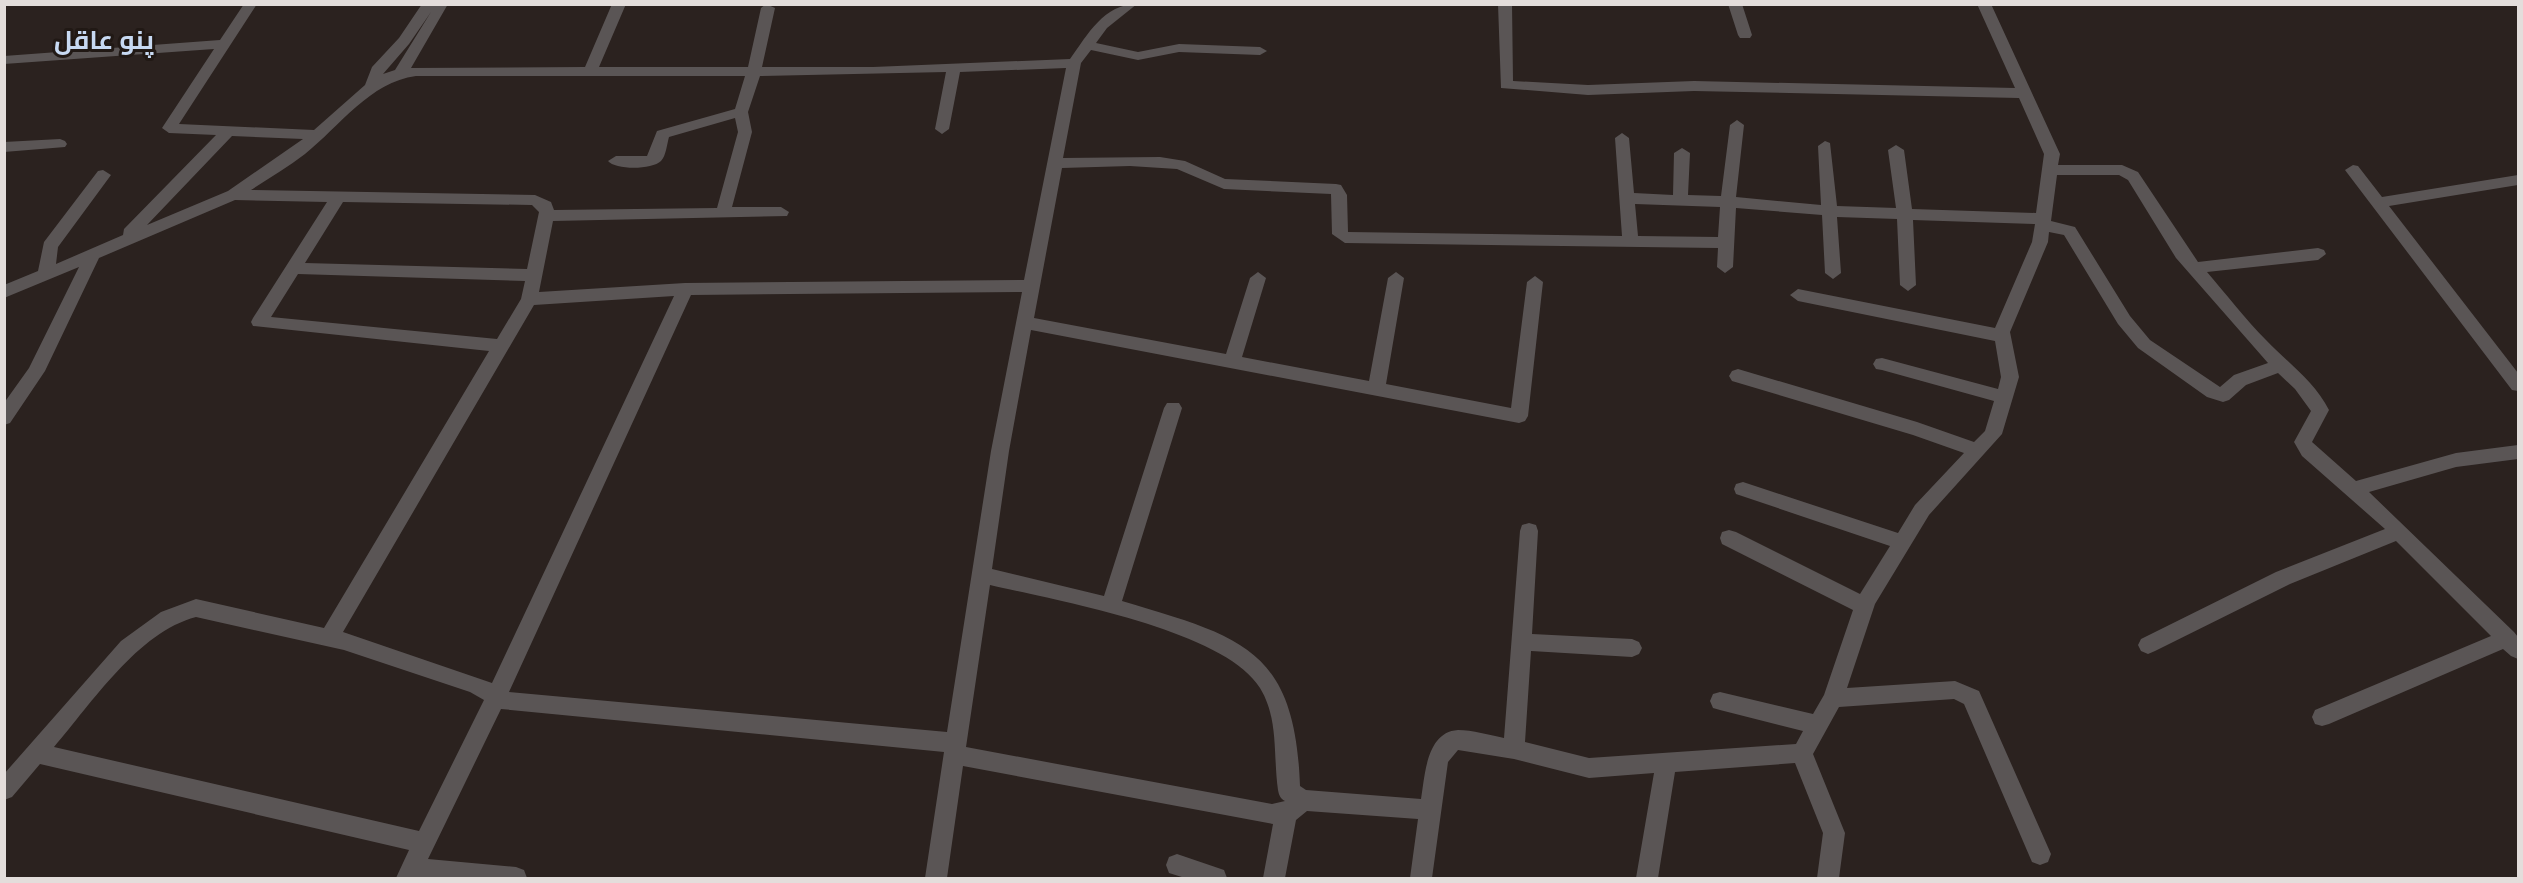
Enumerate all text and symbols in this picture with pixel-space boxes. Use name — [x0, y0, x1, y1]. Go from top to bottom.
district label: پنو عاقل — [54, 24, 154, 58]

